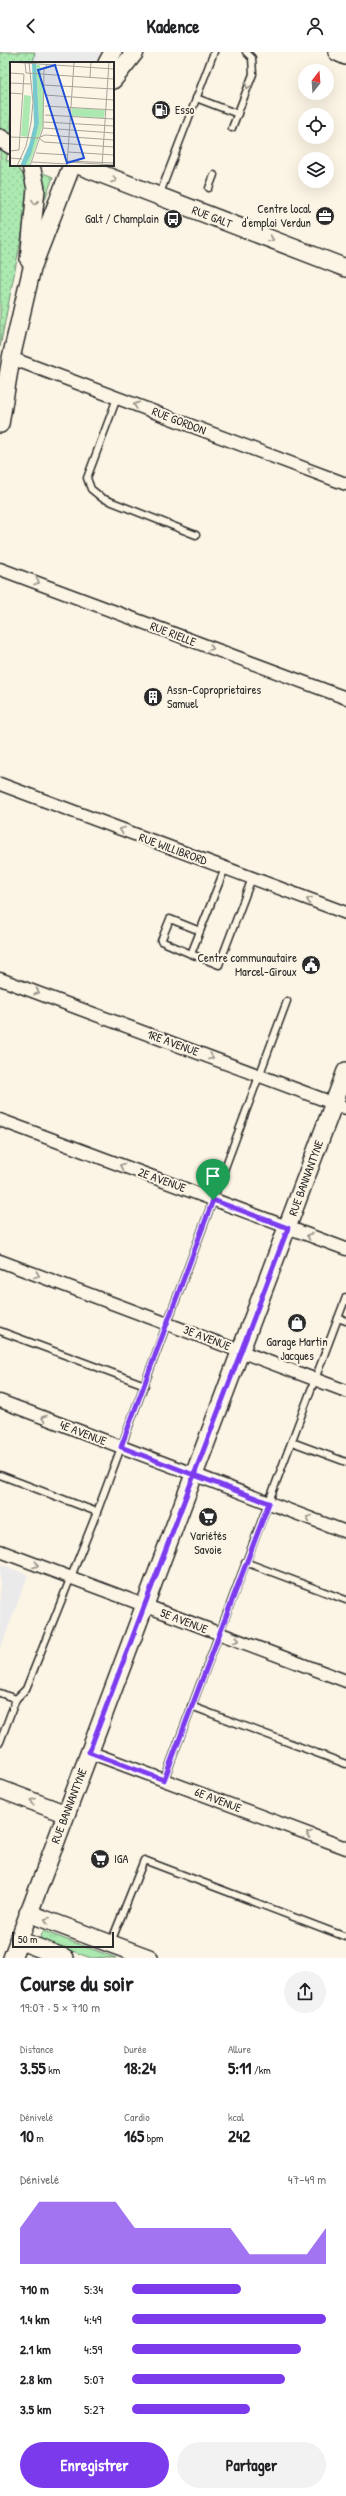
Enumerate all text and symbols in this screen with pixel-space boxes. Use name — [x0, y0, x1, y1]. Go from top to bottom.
text: Kadence — [147, 14, 199, 39]
icon: back — [20, 15, 42, 37]
icon: person — [304, 15, 326, 37]
inset map — [10, 62, 114, 166]
north arrow — [298, 64, 334, 100]
map controls — [298, 64, 334, 188]
one-way arrow — [244, 83, 252, 90]
fuel station icon: Esso — [150, 99, 172, 121]
place label: Esso — [175, 101, 195, 118]
button: locate — [298, 108, 334, 144]
button: layers — [298, 152, 334, 188]
one-way arrow — [110, 175, 117, 183]
one-way arrow — [31, 199, 40, 205]
place label: Centre local d'emploi Verdun — [242, 200, 312, 231]
street label: RUE GALT — [190, 201, 235, 232]
office icon: Centre local d'emploi Verdun — [314, 205, 336, 227]
bus stop icon: Galt / Champlain — [162, 208, 184, 230]
place label: Galt / Champlain — [85, 210, 159, 227]
one-way arrow — [267, 235, 274, 243]
one-way arrow — [132, 401, 139, 409]
street label: RUE GORDON — [150, 402, 209, 439]
one-way arrow — [306, 467, 313, 475]
one-way arrow — [33, 578, 40, 586]
street label: RUE RIELLE — [148, 617, 199, 650]
one-way arrow — [207, 643, 214, 651]
place label: Assn-Coproprietaires Samuel — [167, 681, 262, 712]
building icon: Assn-Coproprietaires Samuel — [142, 686, 164, 708]
one-way arrow — [119, 826, 126, 834]
street label: RUE WILLIBRORD — [137, 828, 210, 869]
one-way arrow — [306, 896, 313, 904]
place label: Centre communautaire Marcel-Giroux — [197, 949, 297, 980]
public building icon: Centre communautaire Marcel-Giroux — [300, 954, 322, 976]
one-way arrow — [33, 988, 40, 996]
street label: 1RE AVENUE — [145, 1025, 202, 1060]
one-way arrow — [207, 1053, 214, 1061]
street label: RUE BANNANTYNE — [284, 1137, 327, 1218]
pin — [196, 1159, 230, 1200]
one-way arrow — [119, 1162, 126, 1170]
street label: 2E AVENUE — [136, 1163, 189, 1196]
icon: arrive — [202, 1165, 224, 1187]
one-way arrow — [306, 1232, 313, 1240]
one-way arrow — [33, 1270, 40, 1278]
shop icon: Garage Martin Jacques — [286, 1312, 308, 1334]
street label: 3E AVENUE — [181, 1321, 234, 1355]
place label: Garage Martin Jacques — [266, 1333, 328, 1364]
one-way arrow — [40, 1414, 47, 1422]
street label: 4E AVENUE — [57, 1416, 110, 1449]
supermarket icon: Variétés Savoie — [197, 1506, 219, 1528]
one-way arrow — [306, 1515, 313, 1523]
place label: Variétés Savoie — [189, 1527, 227, 1558]
one-way arrow — [33, 1561, 40, 1569]
street label: 5E AVENUE — [158, 1604, 211, 1638]
one-way arrow — [233, 1636, 240, 1644]
street label: RUE BANNANTYNE — [46, 1765, 91, 1846]
street label: 6E AVENUE — [192, 1783, 245, 1817]
one-way arrow — [30, 1798, 37, 1806]
one-way arrow — [306, 1831, 313, 1839]
supermarket icon: IGA — [89, 1848, 111, 1870]
place label: IGA — [114, 1850, 129, 1867]
one-way arrow — [43, 1916, 50, 1925]
scale bar — [12, 1930, 114, 1949]
text: 50 m — [18, 1932, 38, 1946]
text: Course du soir — [20, 1968, 134, 1998]
button: share — [284, 1971, 326, 2013]
text: 19:07 · 5 × 710 m — [20, 1998, 100, 2016]
text: Distance — [20, 2042, 54, 2056]
text: Durée — [124, 2042, 147, 2056]
text: Allure — [228, 2042, 251, 2056]
text: 3.55 — [20, 2056, 46, 2079]
text: 18:24 — [124, 2056, 156, 2079]
text: 5:11 — [228, 2056, 251, 2079]
text: km — [46, 2063, 60, 2077]
text: /km — [251, 2063, 271, 2077]
text: Dénivelé — [20, 2110, 53, 2124]
text: Cardio — [124, 2110, 150, 2124]
text: kcal — [228, 2110, 244, 2124]
text: 10 — [20, 2124, 34, 2147]
text: 165 — [124, 2124, 144, 2147]
text: 242 — [228, 2124, 250, 2147]
text: m — [34, 2131, 44, 2145]
text: bpm — [144, 2131, 163, 2145]
text: Dénivelé — [20, 2170, 59, 2188]
text: 47–49 m — [288, 2170, 326, 2188]
text: 710 m — [20, 2280, 49, 2298]
text: 5:34 — [84, 2280, 103, 2298]
text: 1.4 km — [20, 2310, 50, 2328]
text: 4:49 — [84, 2310, 102, 2328]
text: 2.1 km — [20, 2340, 51, 2358]
text: 4:59 — [84, 2340, 102, 2358]
text: 2.8 km — [20, 2370, 52, 2388]
text: 5:07 — [84, 2370, 105, 2388]
text: 3.5 km — [20, 2400, 51, 2418]
text: 5:27 — [84, 2400, 105, 2418]
button: Enregistrer — [20, 2442, 169, 2488]
button: Partager — [177, 2442, 326, 2488]

